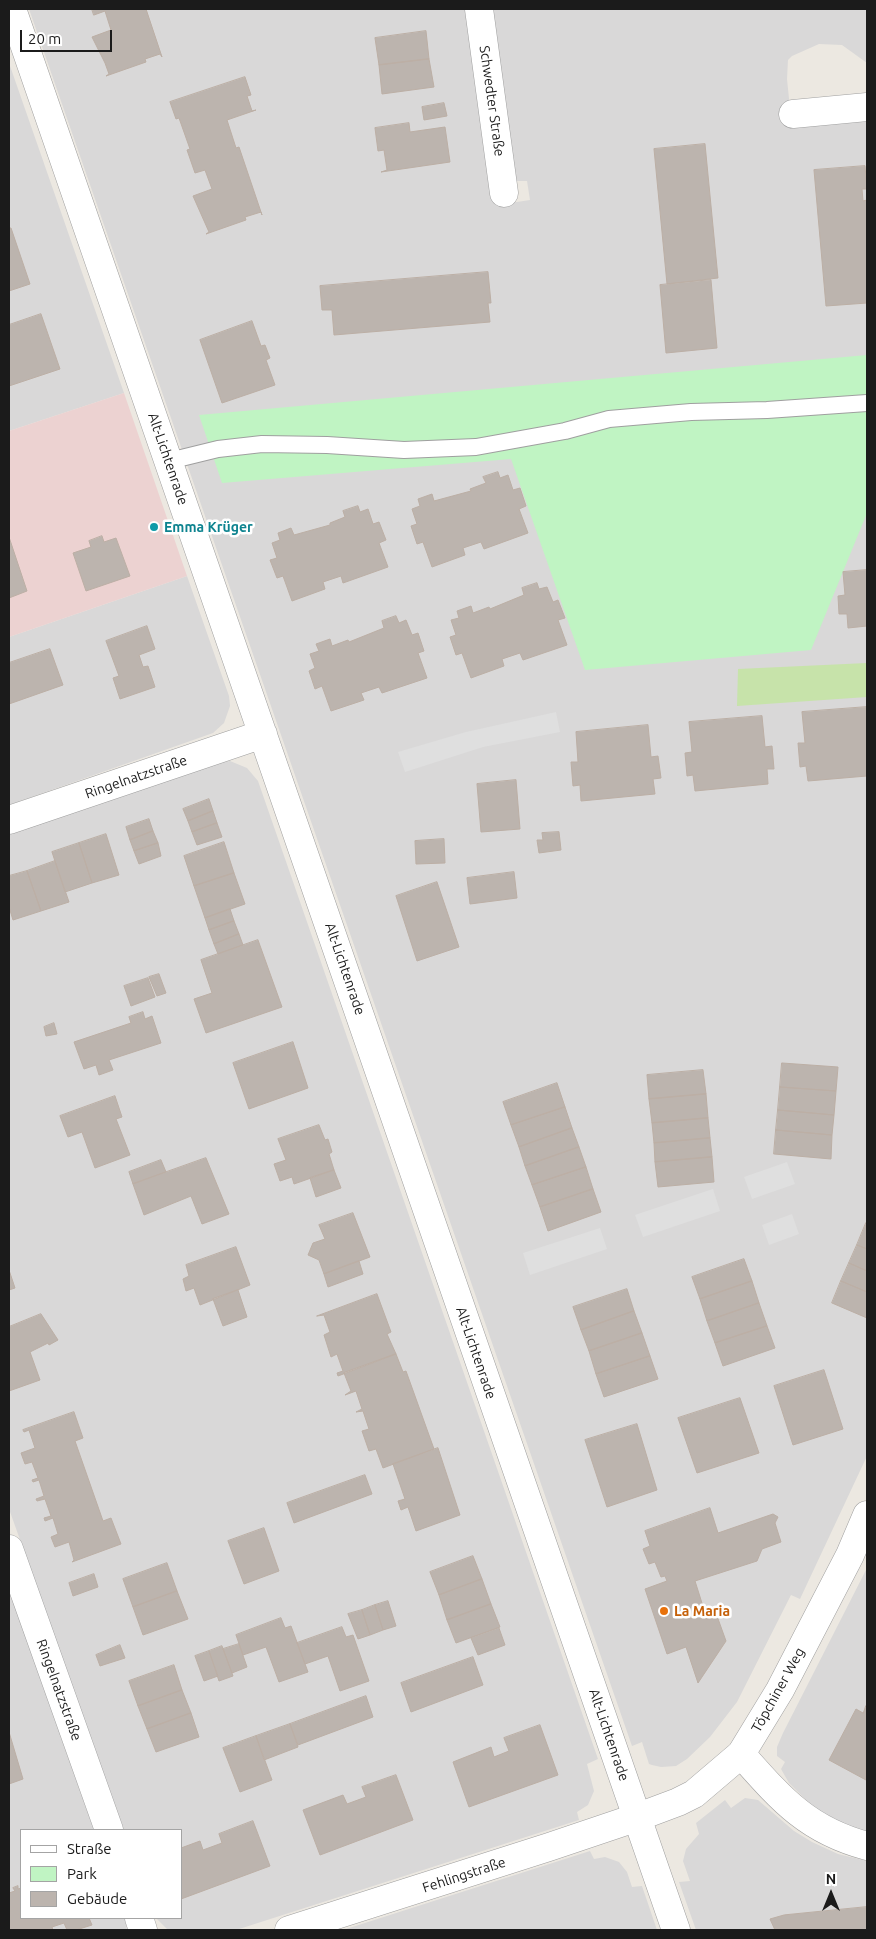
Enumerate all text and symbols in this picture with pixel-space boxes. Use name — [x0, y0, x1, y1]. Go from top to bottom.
scale bar — [22, 20, 115, 52]
text: 20 m — [28, 30, 61, 47]
street label: Schwedter Straße — [476, 44, 508, 158]
street label: Alt-Lichtenrade — [144, 411, 192, 507]
place label: Emma Krüger — [164, 519, 253, 535]
marker: Emma Krüger — [148, 521, 160, 533]
street label: Ringelnatzstraße — [83, 752, 189, 802]
street label: Alt-Lichtenrade — [321, 921, 369, 1017]
street label: Alt-Lichtenrade — [452, 1305, 500, 1401]
place label: La Maria — [674, 1603, 730, 1619]
marker: La Maria — [658, 1605, 670, 1617]
street label: Ringelnatzstraße — [33, 1637, 85, 1743]
street label: Töpchiner Weg — [748, 1645, 808, 1735]
street label: Alt-Lichtenrade — [585, 1687, 633, 1783]
legend — [20, 1829, 182, 1919]
text: Straße — [67, 1840, 111, 1857]
street label: Fehlingstraße — [420, 1854, 508, 1896]
text: Park — [67, 1865, 97, 1882]
north arrow — [806, 1869, 856, 1919]
text: N — [826, 1871, 836, 1887]
text: Gebäude — [67, 1890, 127, 1907]

